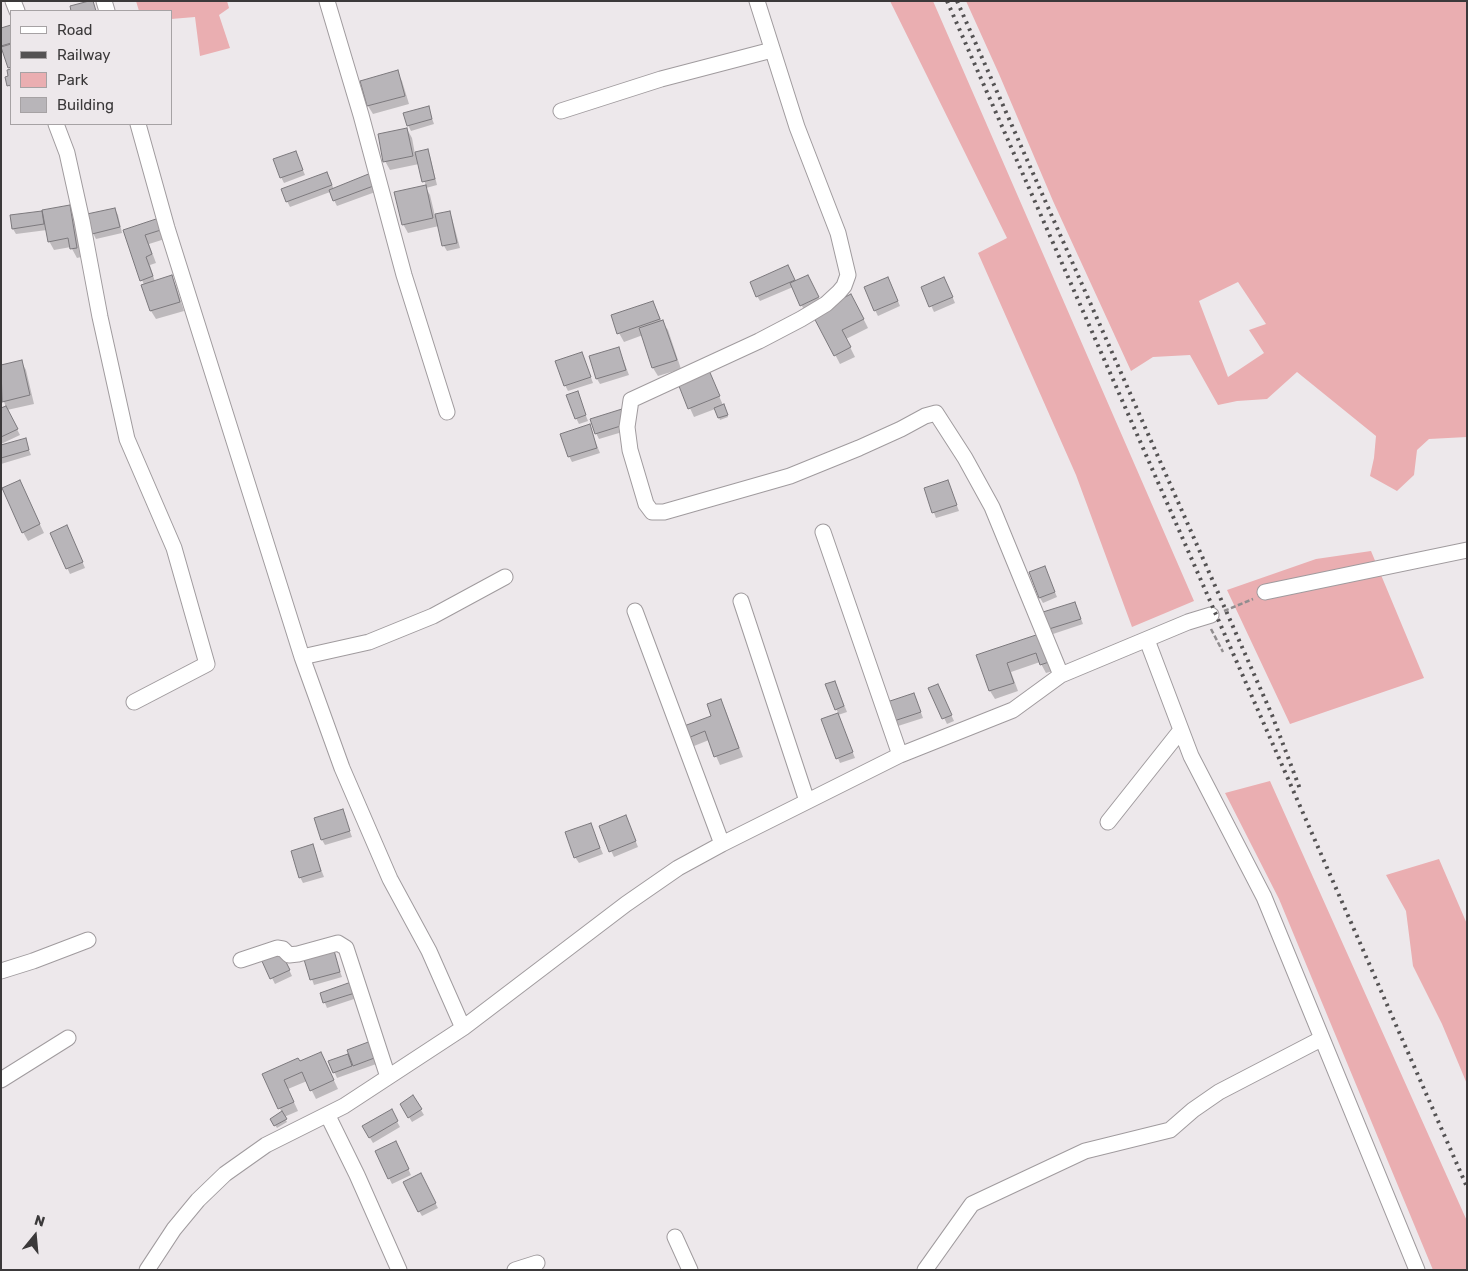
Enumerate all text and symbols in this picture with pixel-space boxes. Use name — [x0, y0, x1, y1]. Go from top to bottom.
legend — [10, 10, 172, 125]
text: Road — [57, 21, 93, 39]
text: Railway — [57, 46, 111, 64]
text: Park — [57, 71, 88, 89]
text: Building — [57, 96, 114, 114]
north arrow — [10, 1211, 60, 1261]
text: N — [32, 1212, 47, 1231]

